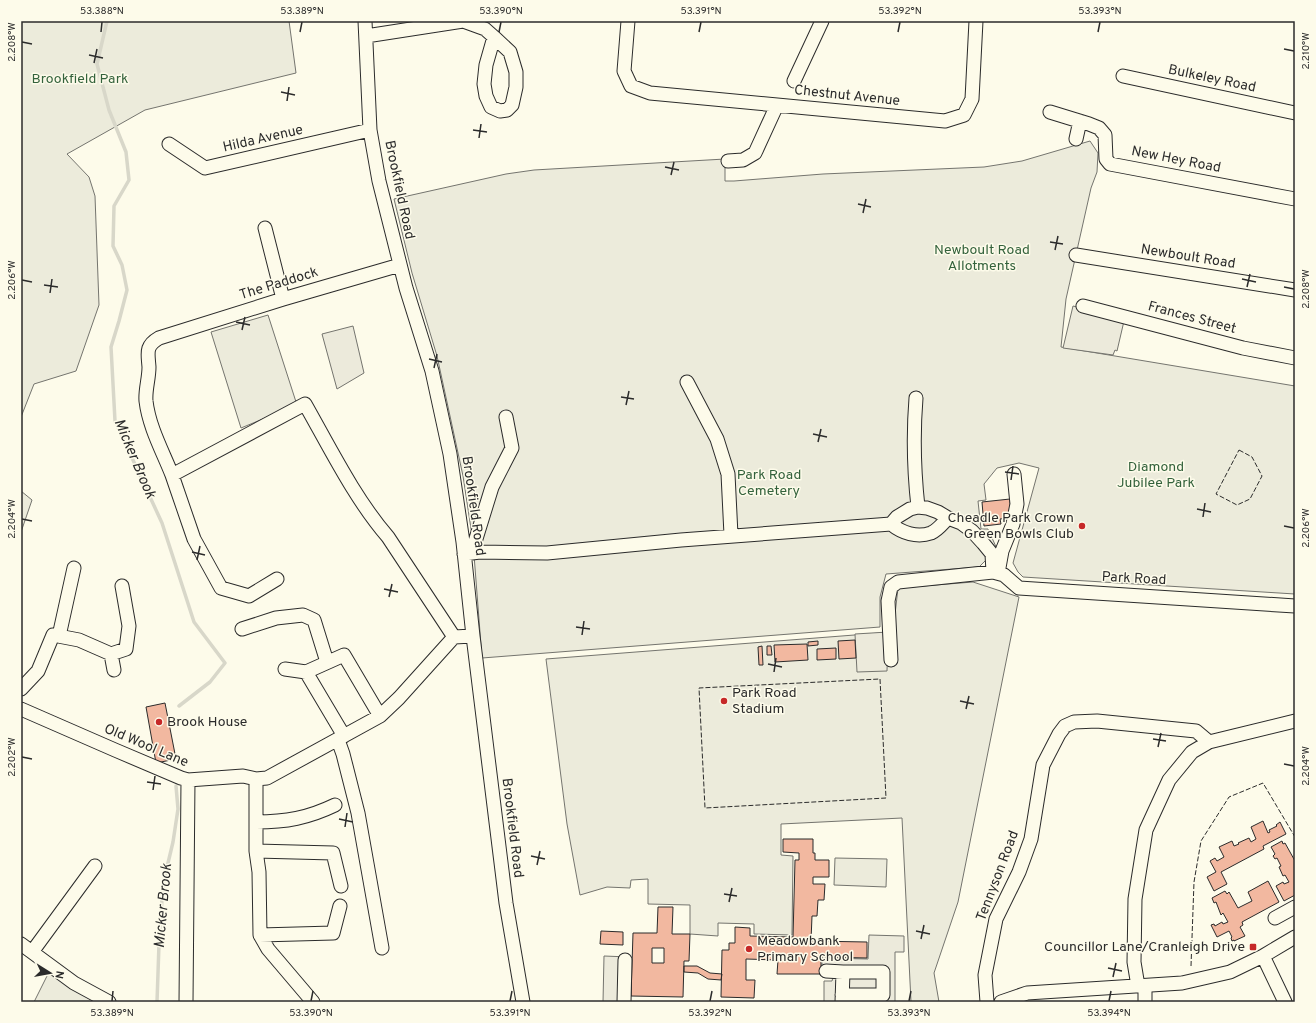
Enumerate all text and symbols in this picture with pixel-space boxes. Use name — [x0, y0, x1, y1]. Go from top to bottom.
text: 53.388°N — [80, 5, 124, 18]
text: 53.389°N — [280, 5, 324, 18]
text: 53.390°N — [479, 5, 523, 18]
text: 53.391°N — [680, 5, 722, 18]
text: 53.392°N — [878, 5, 922, 18]
text: 53.393°N — [1078, 5, 1122, 18]
text: 2.208°W — [6, 22, 19, 62]
text: 2.210°W — [1300, 32, 1313, 70]
street label: Bulkeley Road — [1167, 61, 1257, 97]
park label: Brookfield Park — [32, 71, 128, 88]
street label: Chestnut Avenue — [793, 82, 901, 110]
street label: Hilda Avenue — [221, 122, 305, 156]
street label: Brookfield Road — [380, 139, 418, 241]
street label: New Hey Road — [1130, 143, 1222, 177]
street label: Newboult Road — [1139, 241, 1237, 273]
park label: Newboult Road Allotments — [934, 242, 1030, 275]
text: 2.206°W — [6, 260, 19, 300]
street label: The Paddock — [238, 264, 320, 304]
text: 2.208°W — [1300, 269, 1313, 309]
street label: Frances Street — [1146, 298, 1238, 338]
water label: Micker Brook — [109, 416, 159, 502]
street label: Brookfield Road — [458, 455, 488, 557]
park label: Diamond Jubilee Park — [1117, 459, 1195, 492]
park label: Park Road Cemetery — [737, 467, 801, 500]
text: 2.204°W — [6, 499, 19, 539]
text: 2.206°W — [1300, 508, 1313, 548]
place label: Cheadle Park Crown Green Bowls Club — [948, 510, 1074, 543]
marker: Cheadle Park Crown Green Bowls Club — [1077, 521, 1087, 531]
street label: Park Road — [1101, 569, 1167, 589]
place label: Park Road Stadium — [732, 685, 797, 718]
marker: Park Road Stadium — [719, 696, 729, 706]
place label: Brook House — [167, 714, 247, 731]
marker: Brook House — [154, 717, 164, 727]
street label: Old Wool Lane — [101, 721, 191, 771]
text: 2.202°W — [6, 737, 19, 777]
text: 2.204°W — [1300, 746, 1313, 786]
street label: Brookfield Road — [497, 777, 527, 879]
street label: Tennyson Road — [973, 828, 1023, 924]
water label: Micker Brook — [151, 862, 177, 949]
place label: Meadowbank Primary School — [757, 933, 853, 966]
place label: Councillor Lane/Cranleigh Drive — [1044, 939, 1245, 956]
marker: Councillor Lane/Cranleigh Drive — [1248, 942, 1258, 952]
marker: Meadowbank Primary School — [744, 944, 754, 954]
north arrow — [30, 953, 70, 993]
text: N — [51, 970, 66, 980]
text: 53.389°N — [90, 1007, 134, 1020]
text: 53.390°N — [289, 1007, 333, 1020]
text: 53.391°N — [489, 1007, 531, 1020]
text: 53.392°N — [688, 1007, 732, 1020]
text: 53.393°N — [887, 1007, 931, 1020]
text: 53.394°N — [1087, 1007, 1131, 1020]

